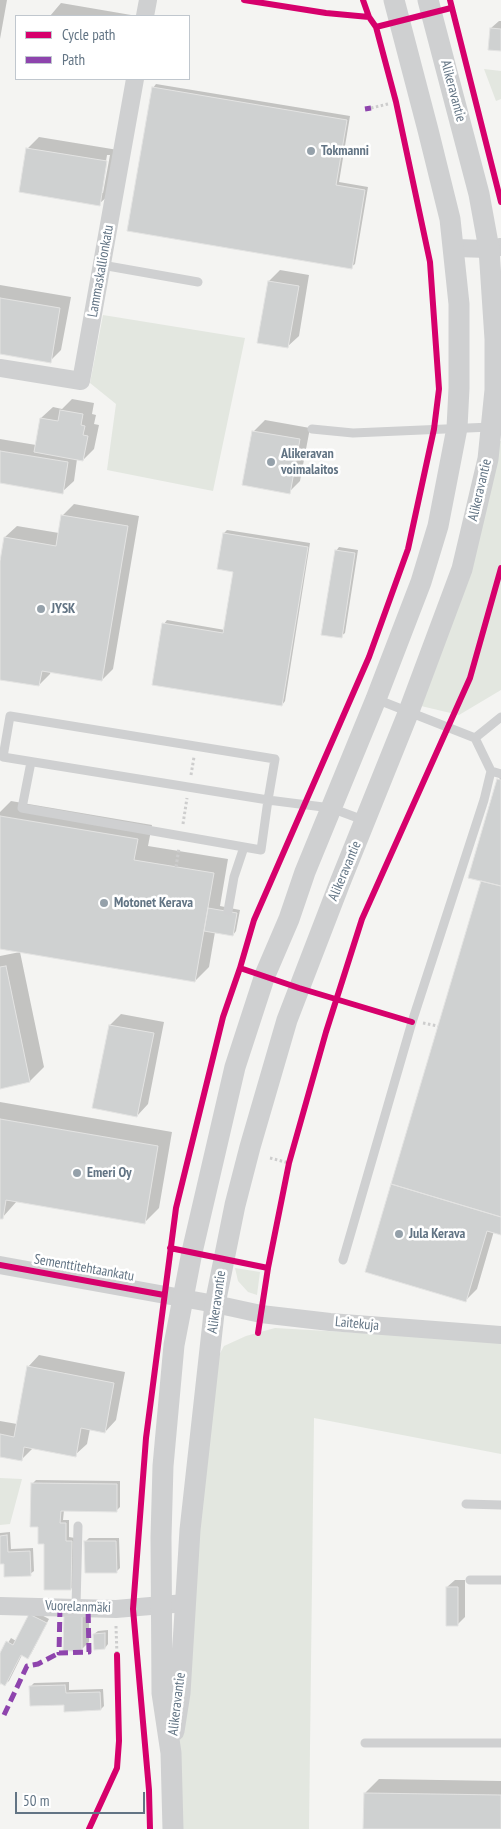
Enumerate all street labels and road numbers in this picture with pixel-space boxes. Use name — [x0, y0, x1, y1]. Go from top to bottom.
street label: Alikeravantie — [437, 58, 469, 124]
street label: Lammaskallionkatu — [85, 223, 117, 319]
street label: Alikeravantie — [465, 457, 495, 523]
street label: Alikeravantie — [325, 839, 365, 903]
street label: Sementtitehtaankatu — [33, 1251, 135, 1285]
street label: Alikeravantie — [204, 1269, 230, 1335]
street label: Laitekuja — [334, 1314, 380, 1334]
street label: Vuorelanmäki — [45, 1597, 111, 1617]
street label: Alikeravantie — [165, 1672, 189, 1736]

